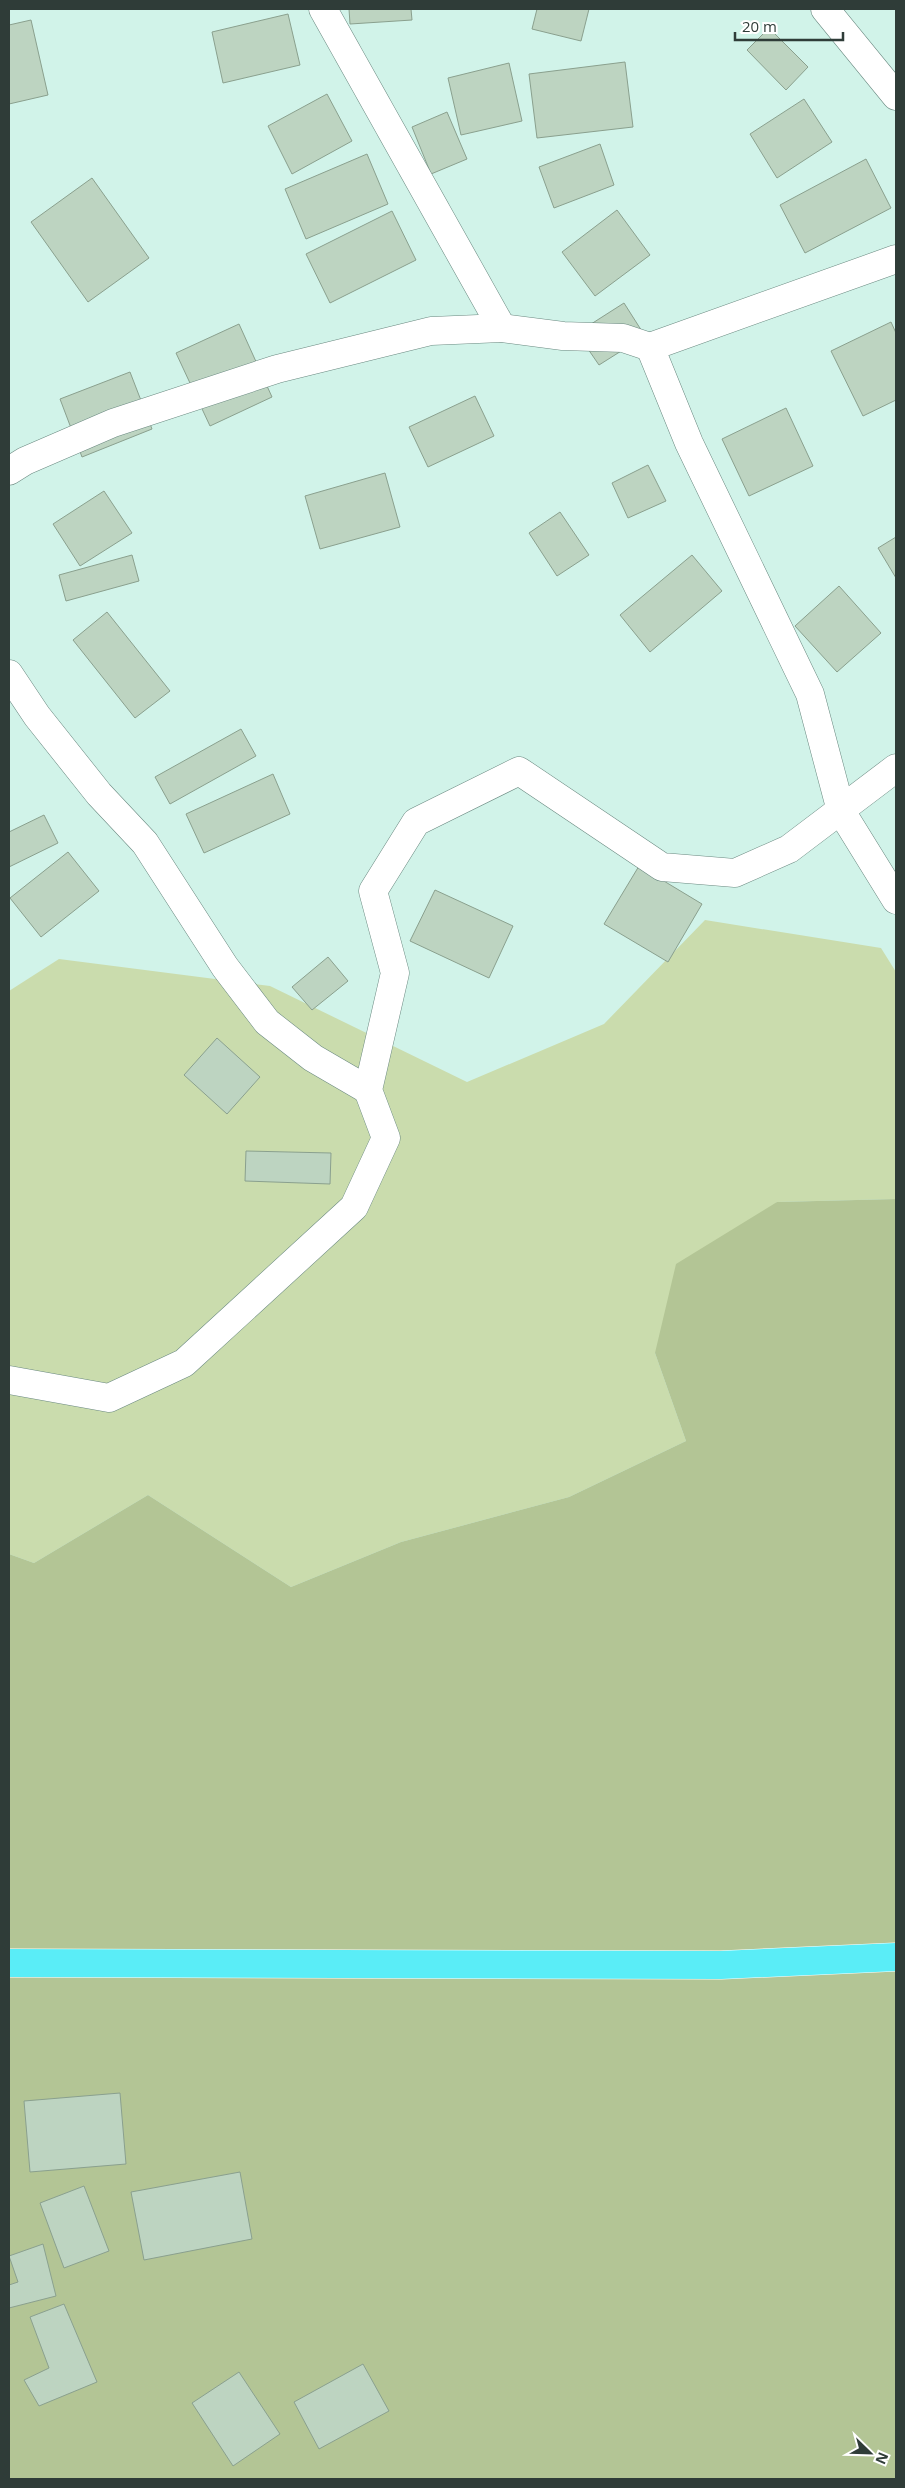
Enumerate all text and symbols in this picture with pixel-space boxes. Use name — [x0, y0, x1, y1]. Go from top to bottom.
scale bar — [735, 10, 842, 42]
text: 20 m — [742, 16, 777, 36]
north arrow — [845, 2428, 895, 2478]
text: N — [871, 2449, 893, 2467]

